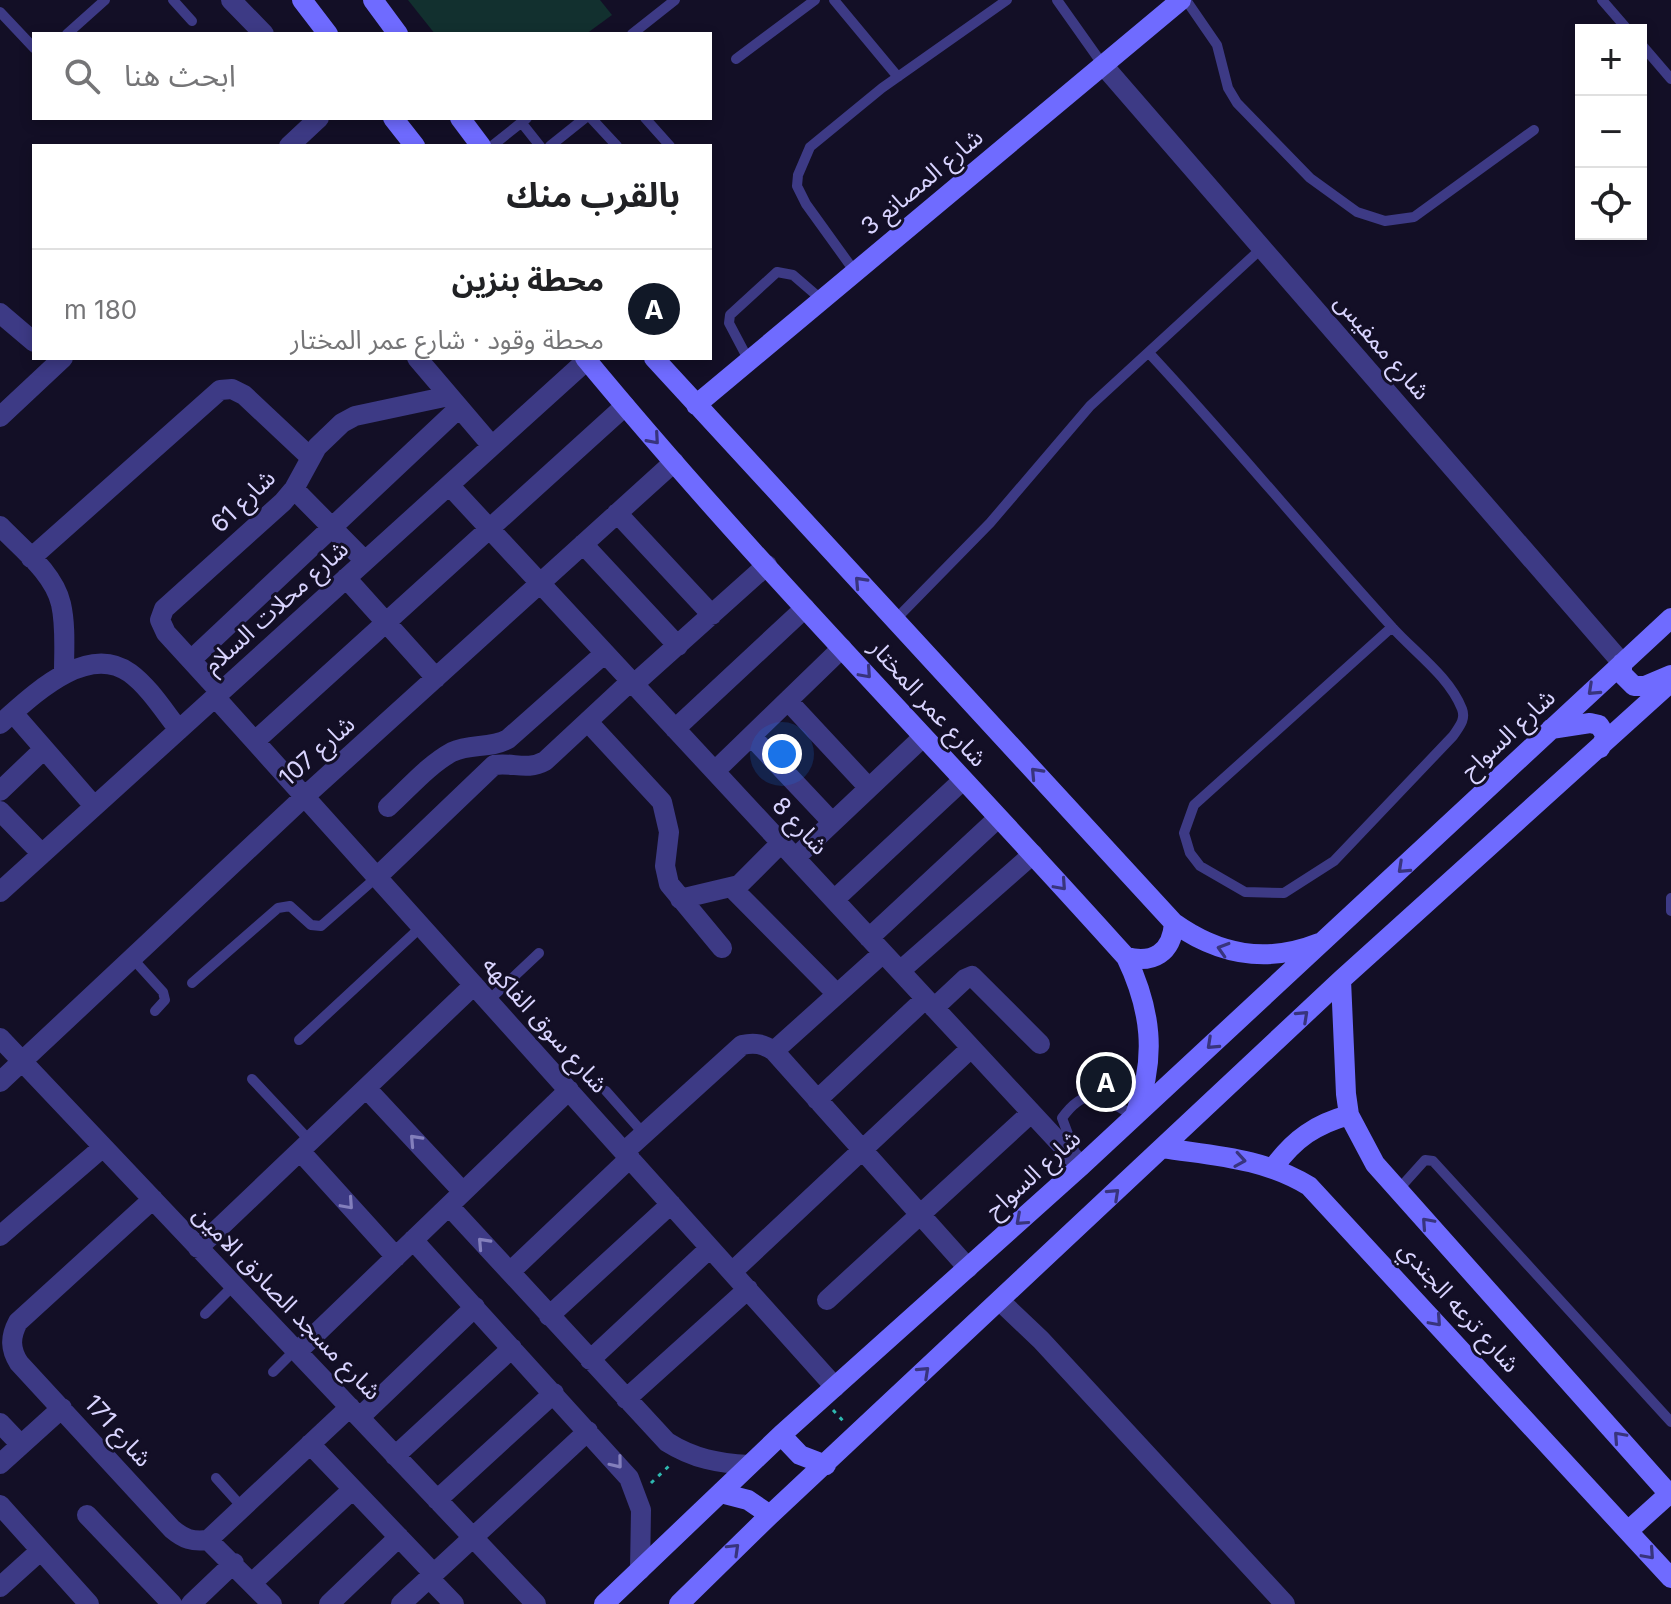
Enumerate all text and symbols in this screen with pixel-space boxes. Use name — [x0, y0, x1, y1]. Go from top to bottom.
map controls — [1575, 24, 1647, 240]
button: + — [1575, 24, 1647, 96]
search box — [32, 32, 712, 120]
icon: search — [60, 54, 104, 98]
text: ابحث هنا — [124, 57, 236, 93]
button: − — [1575, 96, 1647, 168]
street label: شارع المصانع 3 — [855, 122, 990, 243]
button: locate — [1575, 168, 1647, 240]
text: بالقرب منك — [506, 174, 680, 215]
text: محطة بنزين — [452, 262, 604, 298]
street label: شارع ممفيس — [1326, 288, 1436, 408]
text: 180 m — [64, 294, 137, 325]
text: A — [644, 294, 664, 325]
text: محطة وقود · شارع عمر المختار — [290, 324, 604, 355]
one-way arrow — [644, 429, 658, 444]
street label: شارع 61 — [204, 463, 283, 540]
street label: شارع محلات السلام — [197, 534, 357, 682]
one-way arrow — [854, 577, 869, 591]
street label: شارع عمر المختار — [861, 632, 993, 774]
one-way arrow — [856, 664, 871, 678]
one-way arrow — [1588, 681, 1602, 696]
street label: شارع السواح — [1455, 683, 1563, 787]
street label: شارع 107 — [273, 709, 362, 794]
your location — [762, 734, 802, 774]
one-way arrow — [1031, 768, 1045, 783]
street label: شارع 8 — [764, 791, 834, 863]
one-way arrow — [1398, 859, 1413, 873]
one-way arrow — [1051, 875, 1066, 890]
one-way arrow — [1217, 942, 1231, 958]
street label: شارع سوق الفاكهه — [474, 950, 614, 1101]
one-way arrow — [1294, 1011, 1308, 1025]
one-way arrow — [1207, 1035, 1222, 1049]
pin: A — [1080, 1052, 1132, 1112]
street label: شارع السواح — [979, 1123, 1088, 1226]
one-way arrow — [409, 1135, 424, 1149]
one-way arrow — [1233, 1151, 1247, 1168]
one-way arrow — [1105, 1189, 1119, 1204]
one-way arrow — [339, 1194, 353, 1209]
street label: شارع مسجد الصادق الامين — [185, 1200, 388, 1408]
one-way arrow — [1016, 1211, 1030, 1226]
one-way arrow — [1422, 1217, 1437, 1232]
street label: شارع ترعه الجندي — [1389, 1235, 1526, 1381]
one-way arrow — [477, 1238, 492, 1252]
one-way arrow — [1426, 1312, 1441, 1326]
one-way arrow — [915, 1367, 930, 1381]
street label: شارع 171 — [76, 1389, 158, 1475]
one-way arrow — [1614, 1432, 1629, 1447]
one-way arrow — [607, 1454, 622, 1468]
one-way arrow — [725, 1544, 739, 1559]
one-way arrow — [1639, 1545, 1653, 1560]

